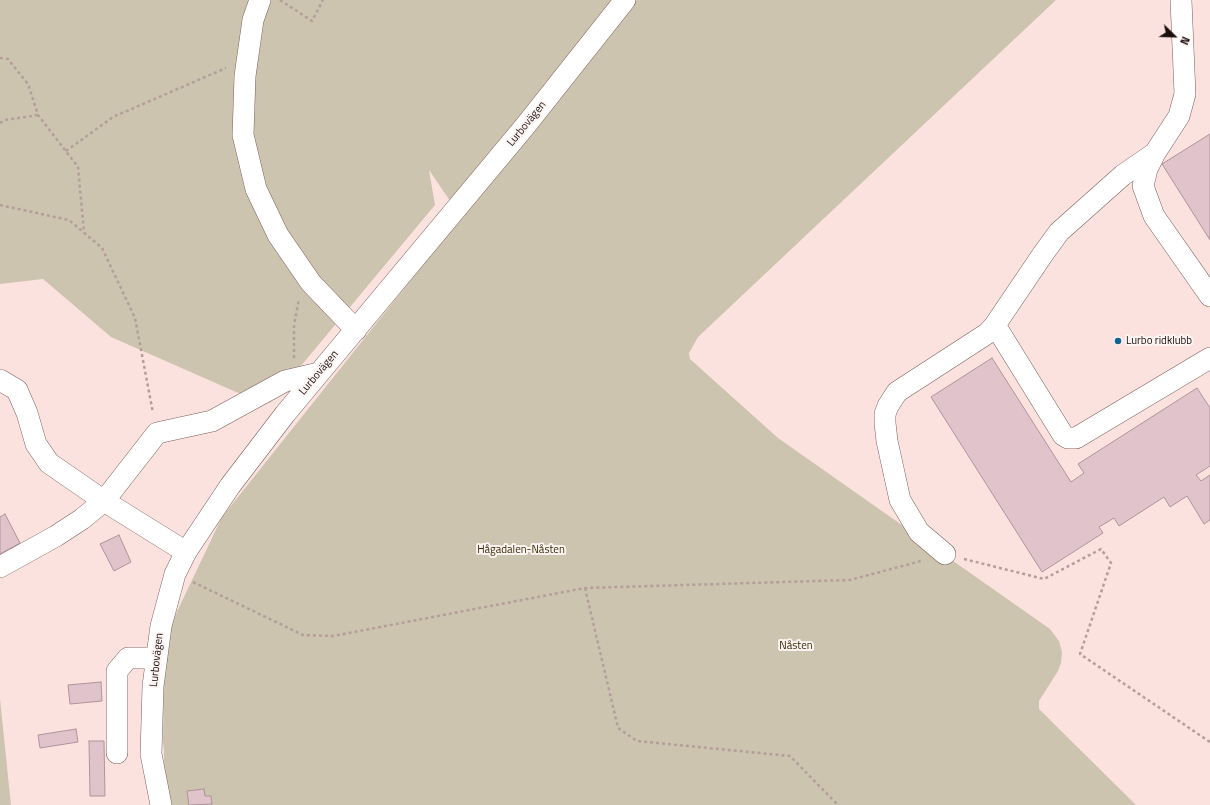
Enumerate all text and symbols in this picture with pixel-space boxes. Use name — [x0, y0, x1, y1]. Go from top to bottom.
north arrow — [1154, 16, 1194, 56]
text: N — [1176, 34, 1194, 47]
street label: Lurbovägen — [505, 99, 549, 149]
place label: Lurbo ridklubb — [1126, 334, 1192, 348]
marker: Lurbo ridklubb — [1113, 336, 1123, 346]
street label: Lurbovägen — [297, 348, 341, 398]
park label: Hågadalen-Nåsten — [477, 543, 565, 557]
street label: Lurbovägen — [148, 632, 166, 688]
park label: Nåsten — [779, 639, 813, 653]

